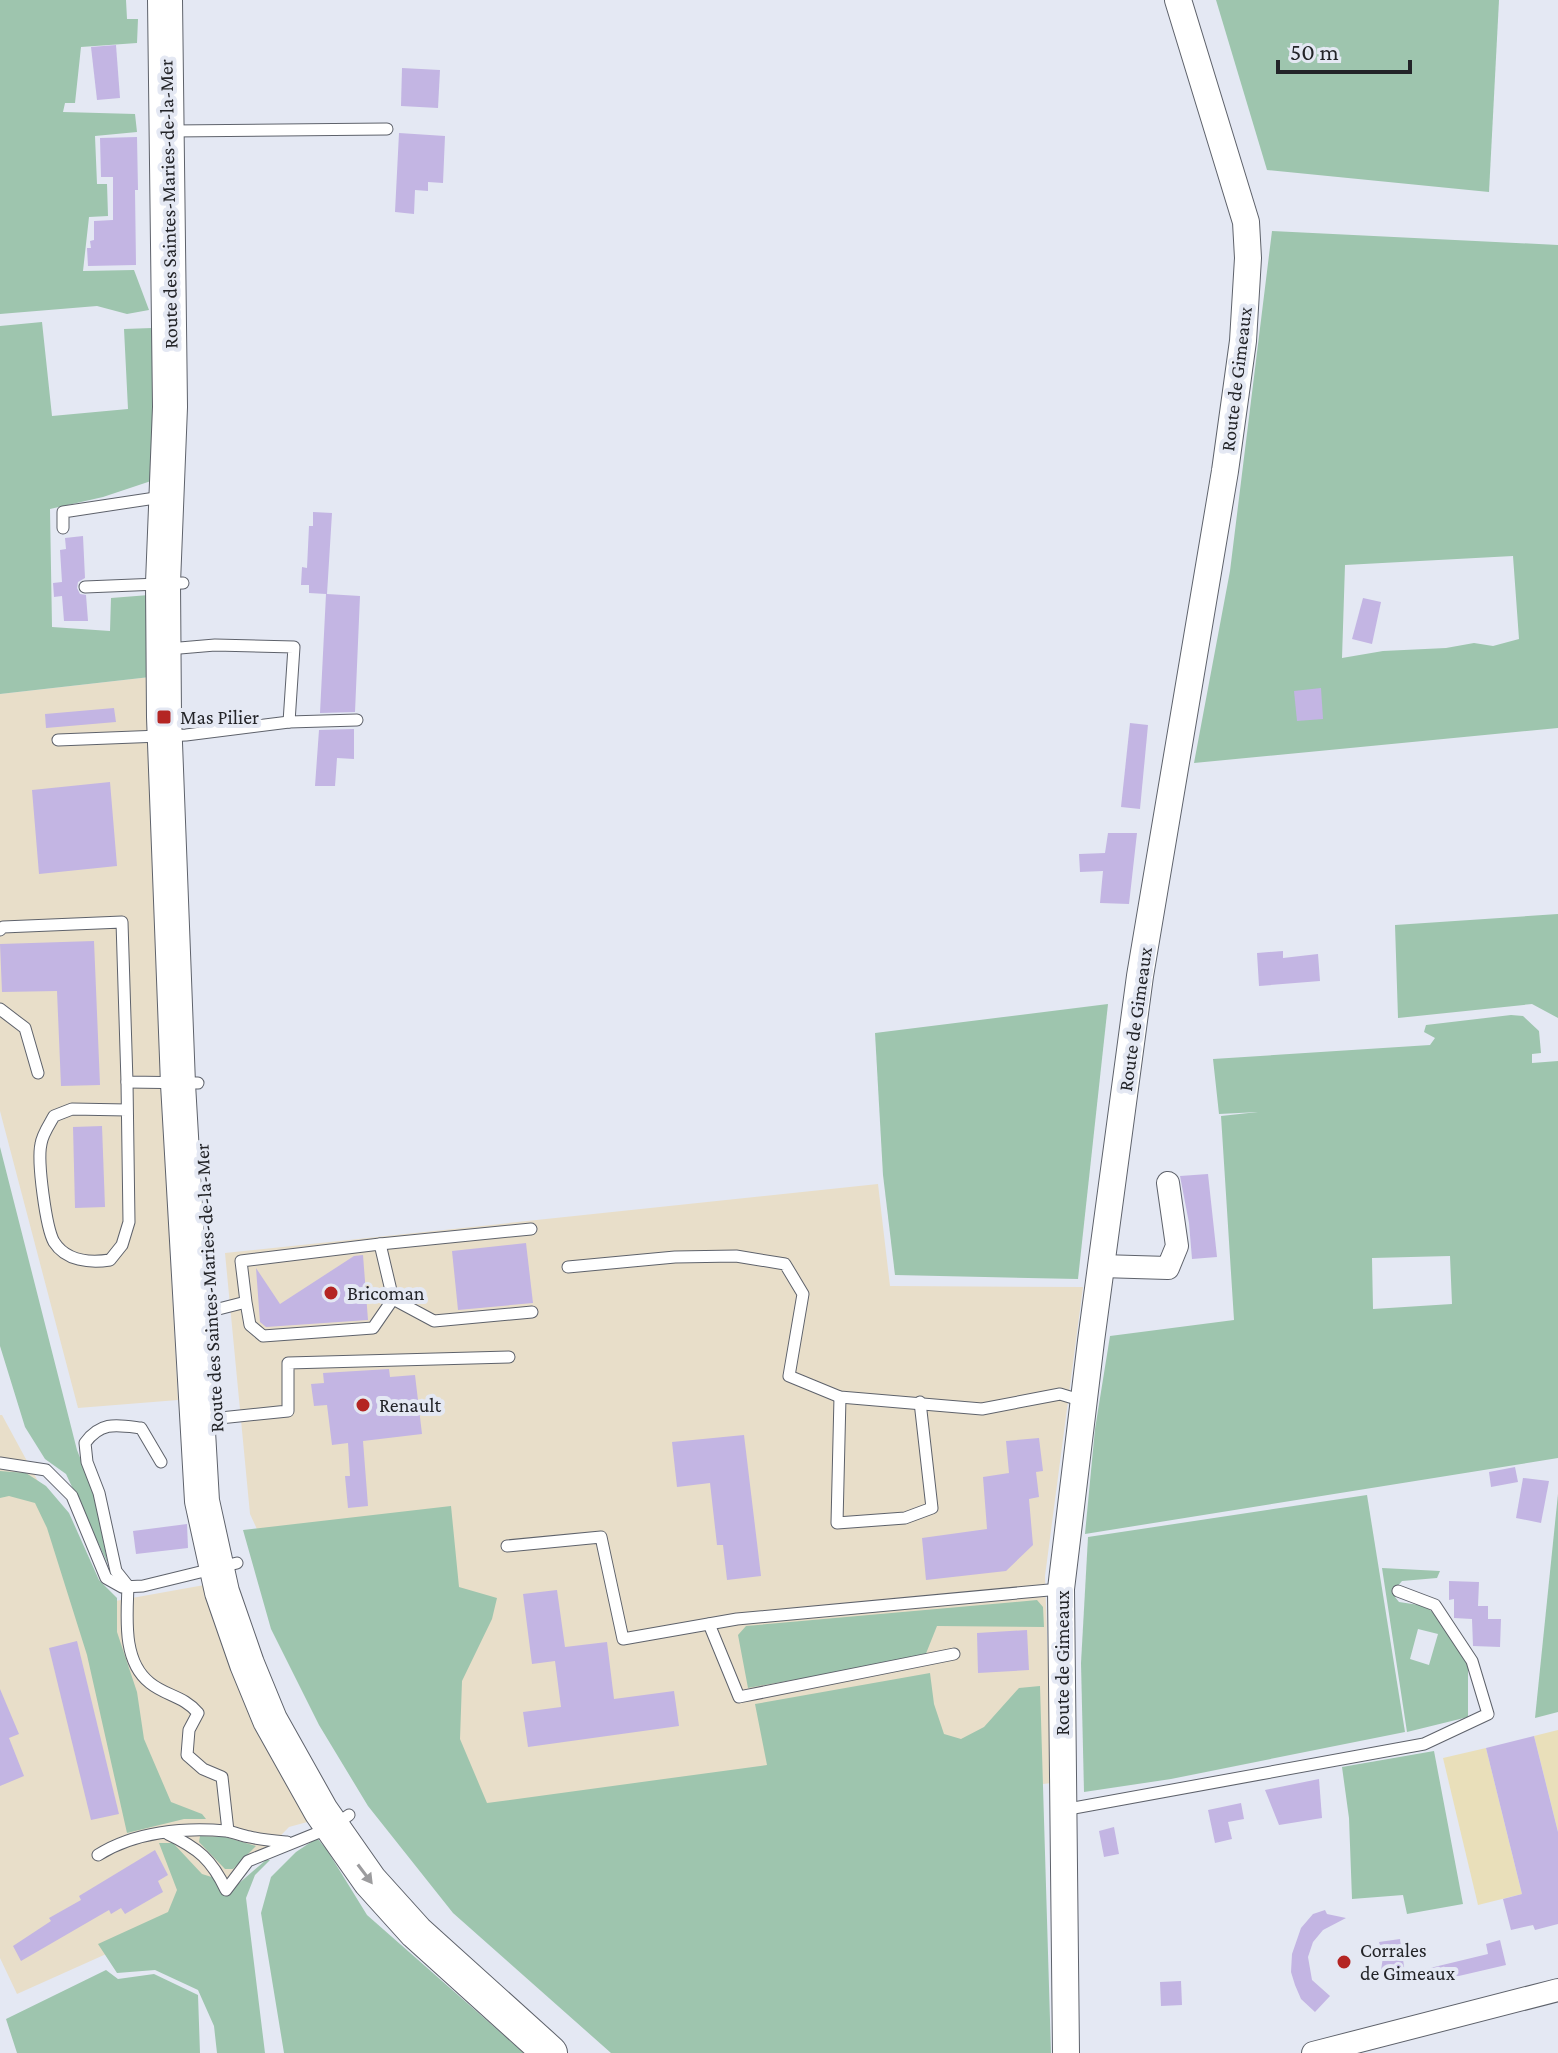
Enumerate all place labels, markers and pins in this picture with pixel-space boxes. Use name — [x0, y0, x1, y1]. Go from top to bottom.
place label: Mas Pilier — [180, 706, 259, 728]
marker: Mas Pilier — [155, 708, 173, 726]
place label: Bricoman — [347, 1282, 425, 1304]
marker: Bricoman — [322, 1284, 340, 1302]
place label: Renault — [379, 1394, 441, 1416]
marker: Renault — [354, 1396, 372, 1414]
place label: Corrales de Gimeaux — [1360, 1939, 1456, 1984]
marker: Corrales de Gimeaux — [1335, 1953, 1353, 1971]

